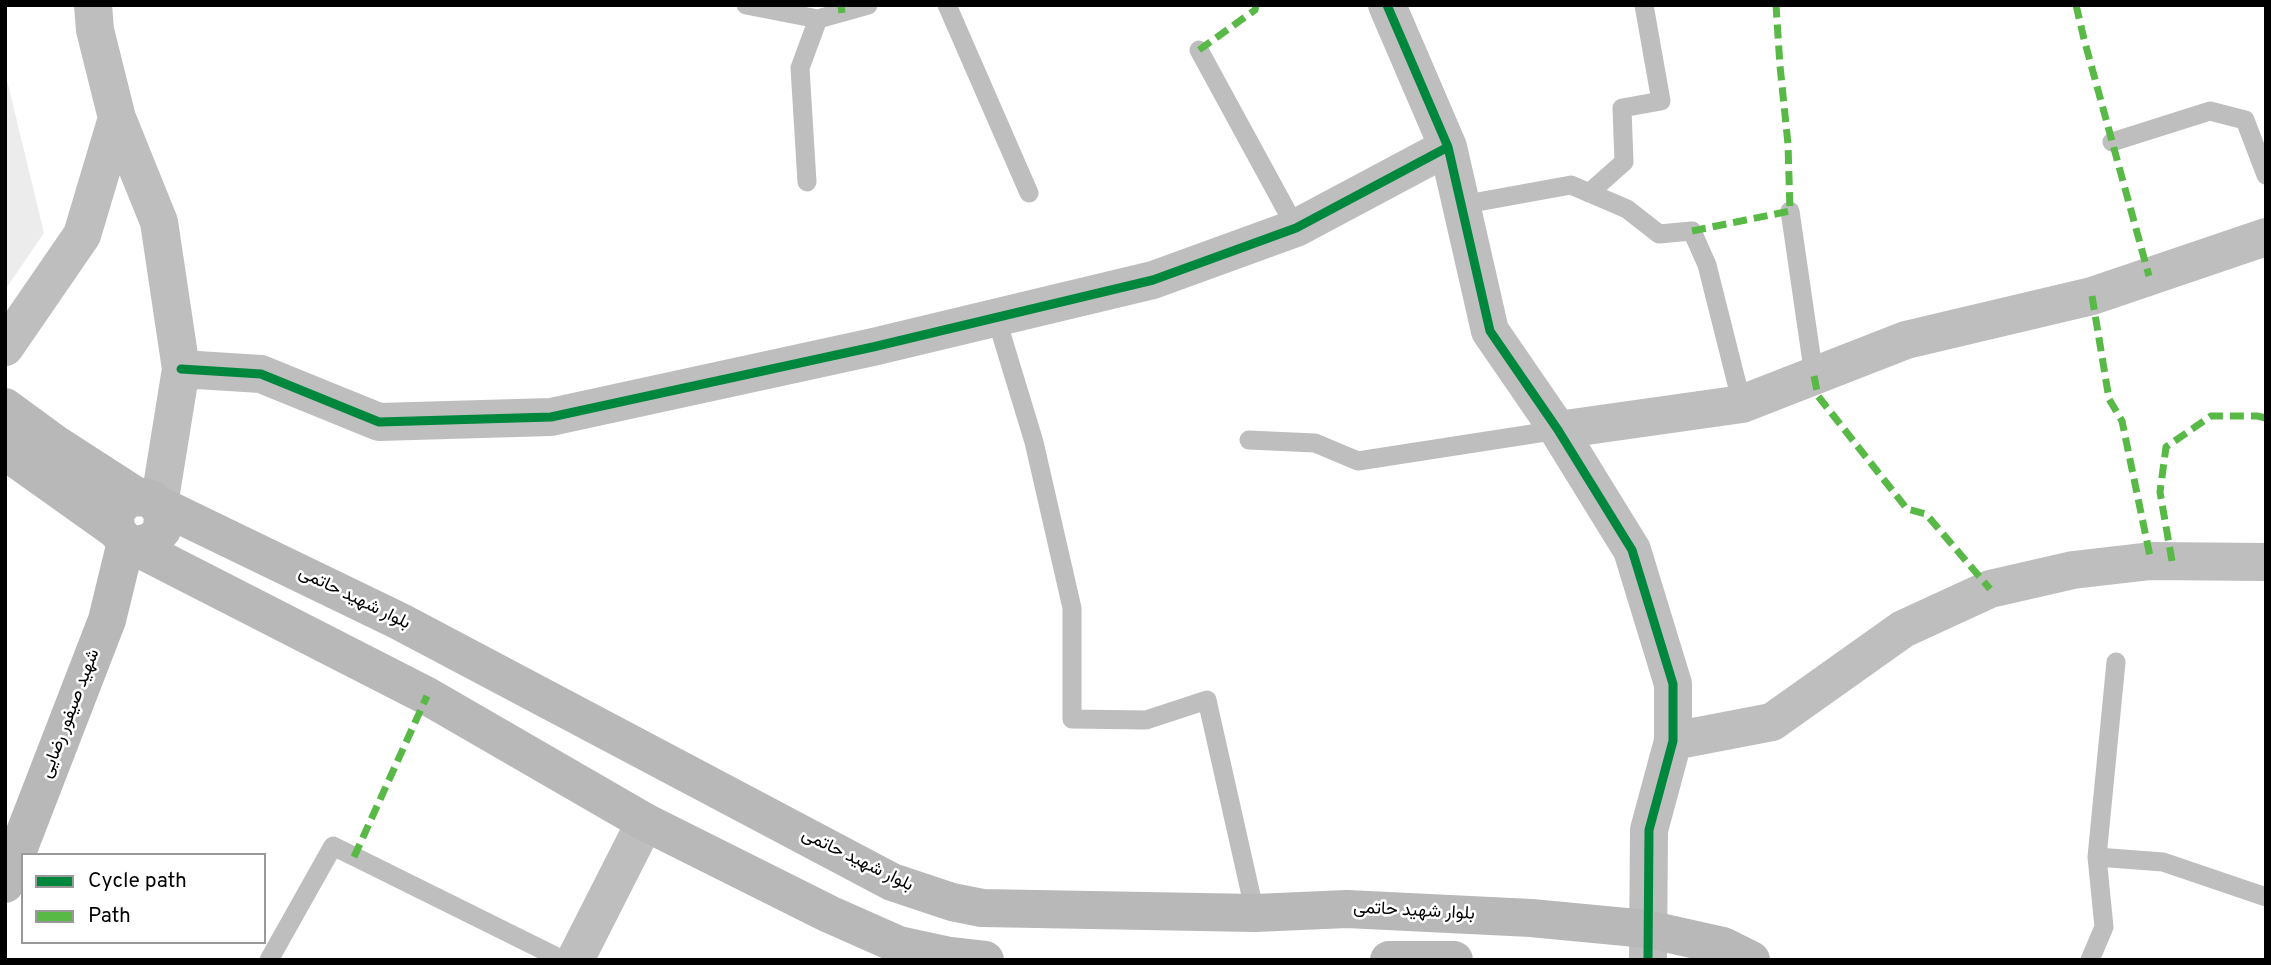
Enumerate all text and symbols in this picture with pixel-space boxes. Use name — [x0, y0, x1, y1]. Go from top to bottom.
street label: بلوار شهید حاتمی — [295, 563, 413, 635]
street label: شهید صیفور رضایی — [36, 646, 106, 782]
street label: بلوار شهید حاتمی — [798, 825, 916, 897]
legend — [21, 853, 266, 944]
text: Cycle path — [88, 868, 187, 895]
street label: بلوار شهید حاتمی — [1353, 898, 1475, 926]
text: Path — [88, 903, 131, 930]

